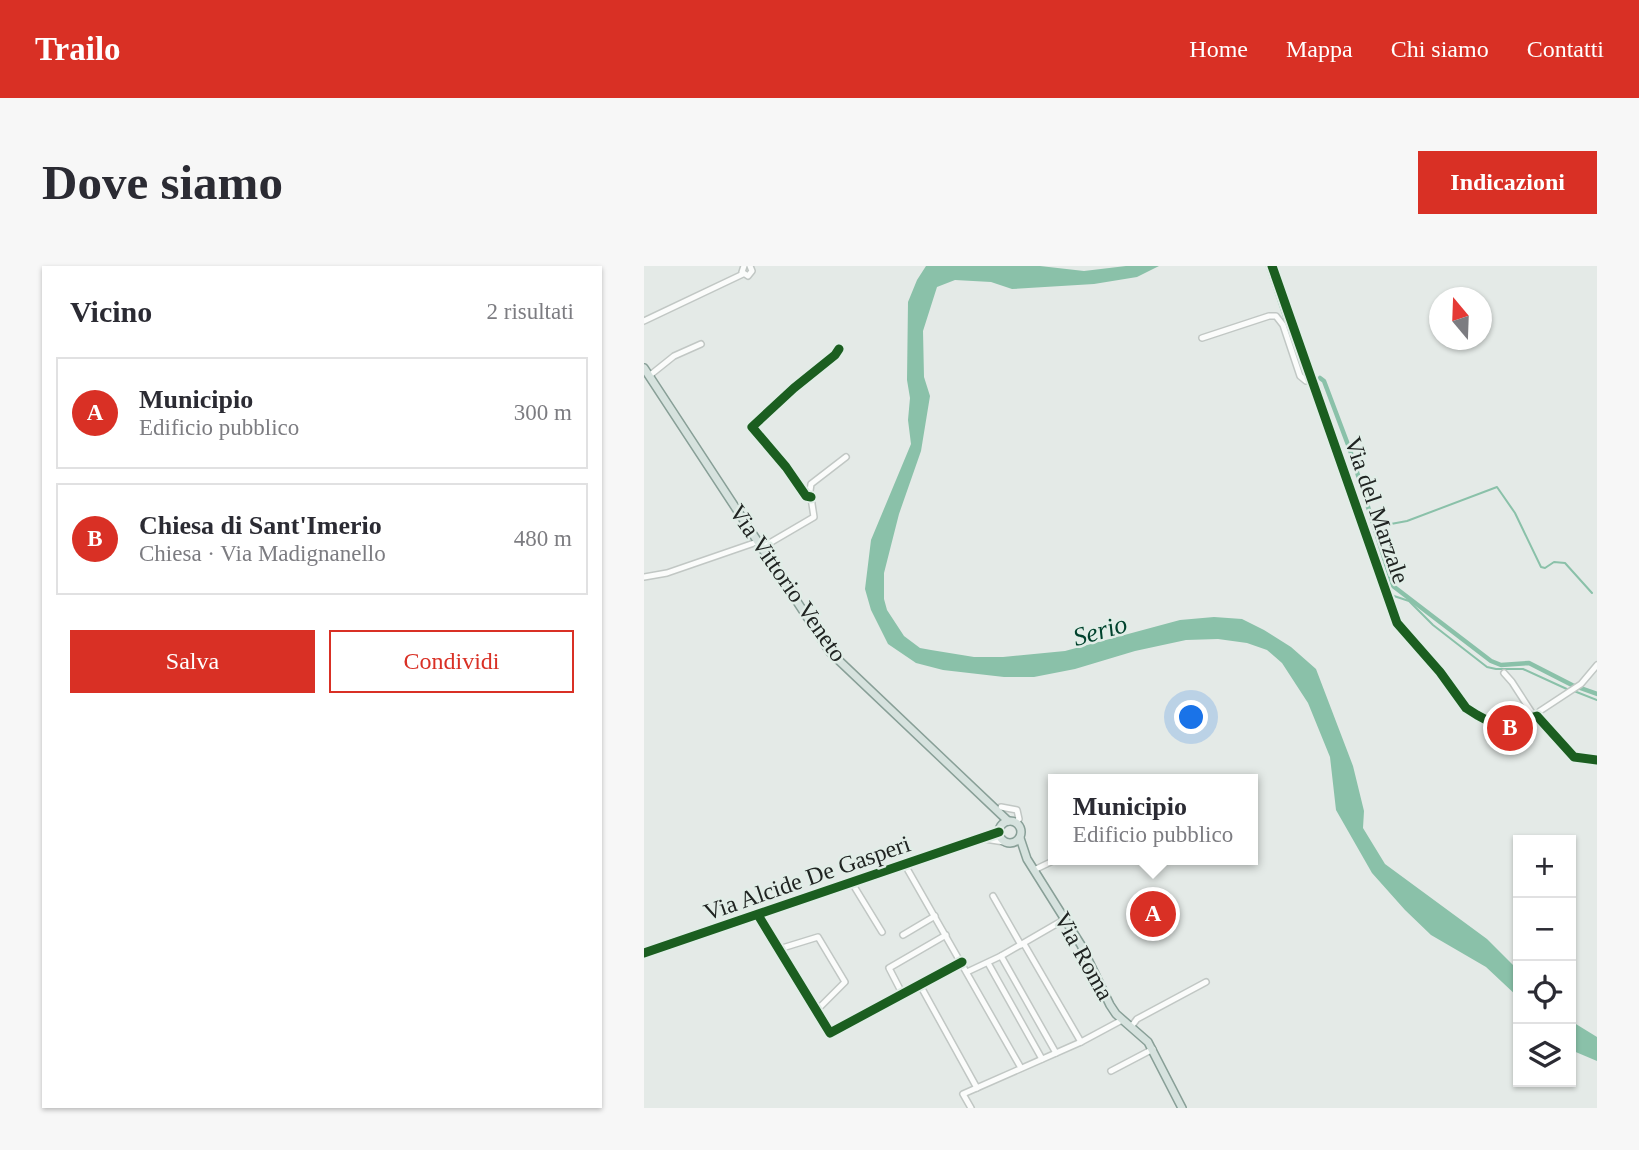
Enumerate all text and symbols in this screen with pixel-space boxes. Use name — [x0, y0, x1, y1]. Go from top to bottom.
text: Trailo — [35, 31, 121, 67]
text: Home — [1189, 36, 1248, 62]
text: Mappa — [1286, 36, 1353, 62]
text: Chi siamo — [1391, 36, 1489, 62]
text: Contatti — [1527, 36, 1604, 62]
button: Indicazioni — [1418, 151, 1597, 214]
text: Dove siamo — [42, 155, 283, 210]
north arrow — [1429, 287, 1492, 350]
text: Vicino — [70, 295, 152, 328]
text: 2 risultati — [486, 299, 574, 324]
text: Municipio — [139, 385, 253, 414]
text: A — [87, 400, 103, 425]
text: 300 m — [514, 400, 572, 425]
text: Edificio pubblico — [139, 415, 299, 440]
street label: Via del Marzale — [1340, 433, 1414, 587]
street label: Via Vittorio Veneto — [724, 500, 852, 666]
text: Chiesa di Sant'Imerio — [139, 511, 382, 540]
text: B — [87, 526, 103, 551]
text: 480 m — [514, 526, 572, 551]
text: Chiesa · Via Madignanello — [139, 541, 386, 566]
water label: Serio — [1070, 609, 1131, 652]
button: Salva — [70, 630, 315, 693]
button: Condividi — [329, 630, 574, 693]
your location — [1174, 700, 1208, 734]
pin: B — [1487, 702, 1533, 754]
popup — [1048, 774, 1258, 865]
text: Municipio — [1073, 792, 1187, 821]
text: Edificio pubblico — [1073, 822, 1233, 847]
street label: Via Alcide De Gasperi — [700, 830, 914, 926]
map controls — [1513, 835, 1576, 1087]
button: + — [1513, 835, 1576, 898]
pin: A — [1130, 888, 1176, 940]
button: − — [1513, 898, 1576, 961]
street label: Via Roma — [1049, 907, 1119, 1005]
button: locate — [1513, 961, 1576, 1024]
button: layers — [1513, 1024, 1576, 1087]

